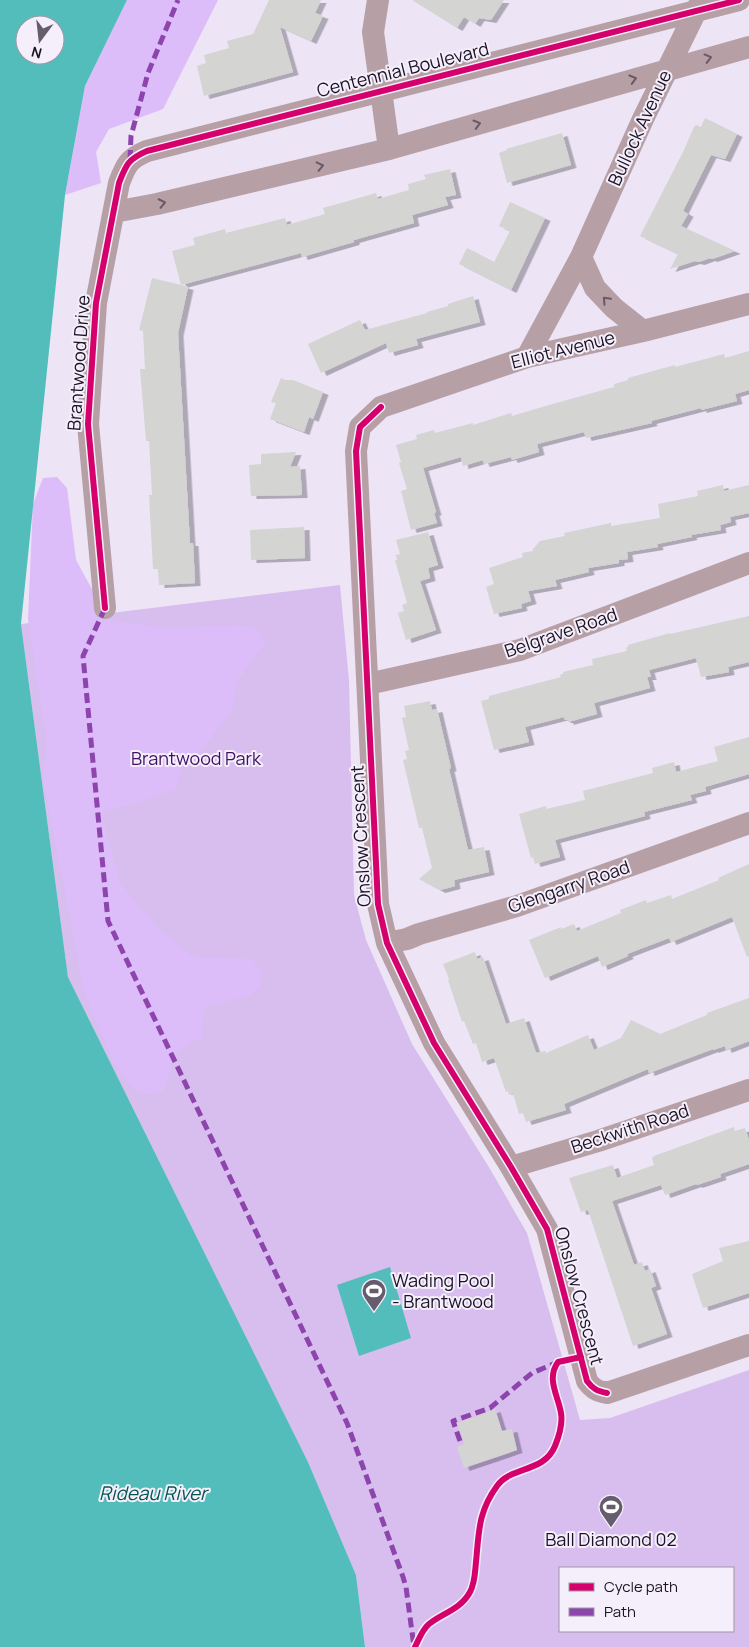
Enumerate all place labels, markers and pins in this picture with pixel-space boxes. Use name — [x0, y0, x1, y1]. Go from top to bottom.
place label: Wading Pool - Brantwood — [392, 1268, 494, 1313]
sports icon: Wading Pool - Brantwood — [361, 1278, 387, 1312]
sports icon: Ball Diamond 02 — [598, 1494, 624, 1528]
place label: Ball Diamond 02 — [545, 1527, 677, 1551]

